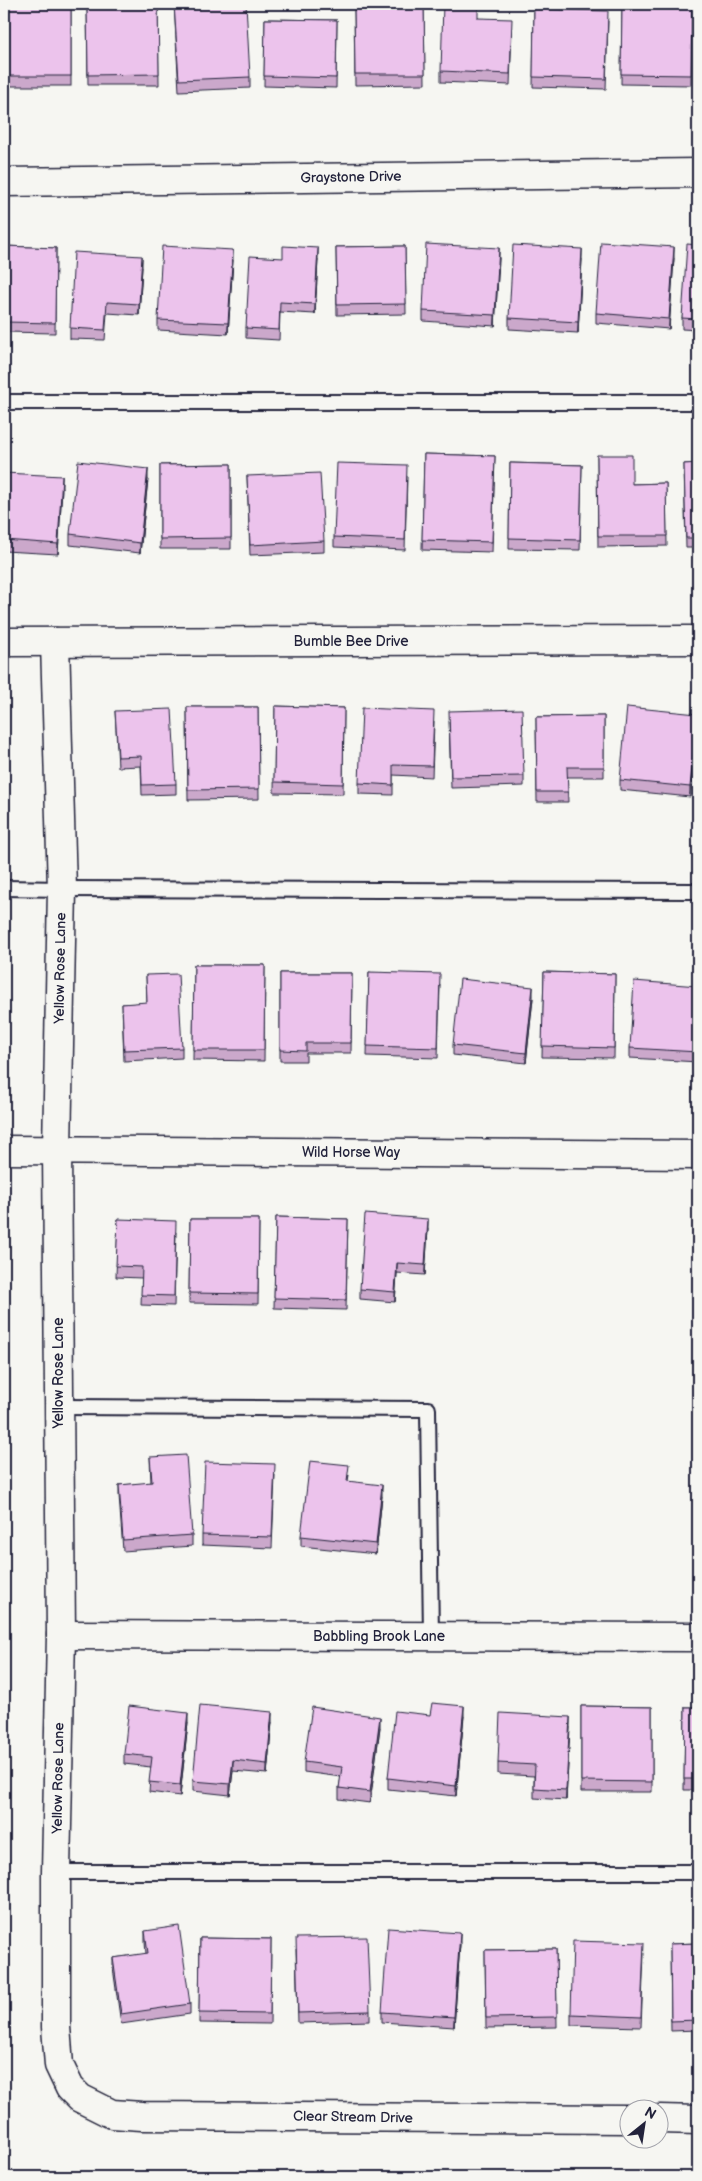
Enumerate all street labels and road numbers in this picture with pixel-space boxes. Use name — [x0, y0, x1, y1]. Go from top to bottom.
street label: Graystone Drive — [300, 168, 402, 186]
street label: Bumble Bee Drive — [294, 633, 408, 650]
street label: Yellow Rose Lane — [51, 912, 69, 1025]
street label: Wild Horse Way — [302, 1144, 401, 1161]
street label: Yellow Rose Lane — [50, 1317, 67, 1430]
street label: Babbling Brook Lane — [313, 1628, 445, 1645]
street label: Yellow Rose Lane — [49, 1722, 67, 1835]
street label: Clear Stream Drive — [293, 2107, 413, 2127]

